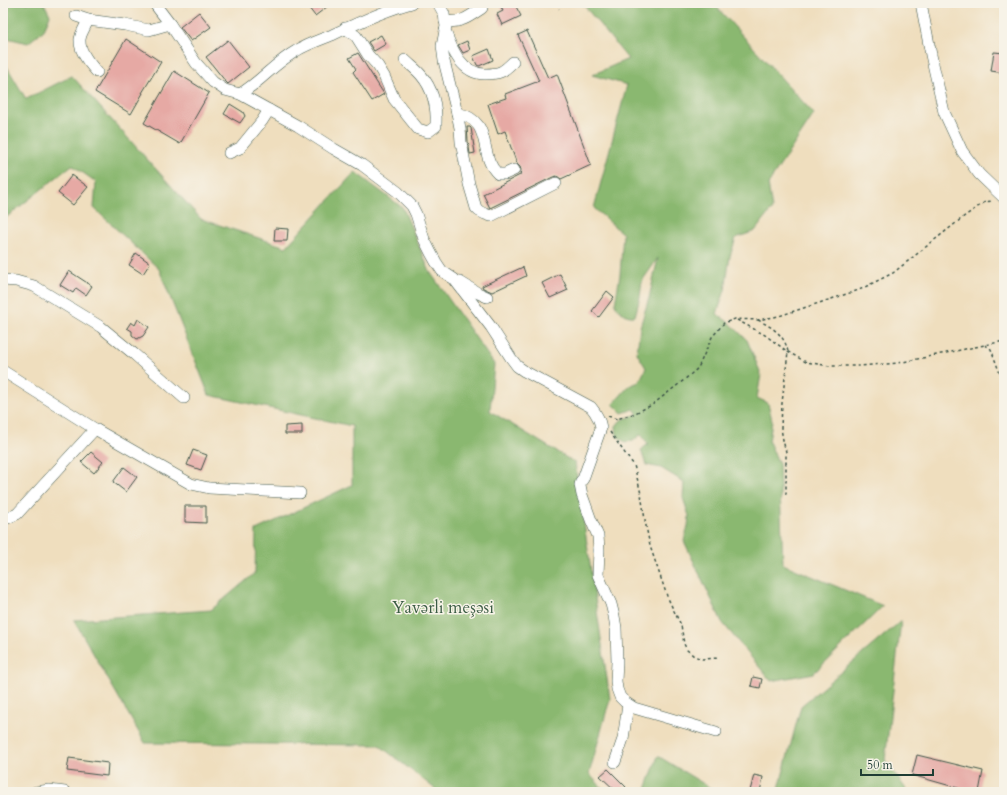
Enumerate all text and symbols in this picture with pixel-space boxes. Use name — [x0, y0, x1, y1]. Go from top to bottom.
park label: Yavərli meşəsi — [392, 596, 494, 619]
scale bar — [861, 751, 933, 777]
text: 50 m — [867, 757, 894, 773]

